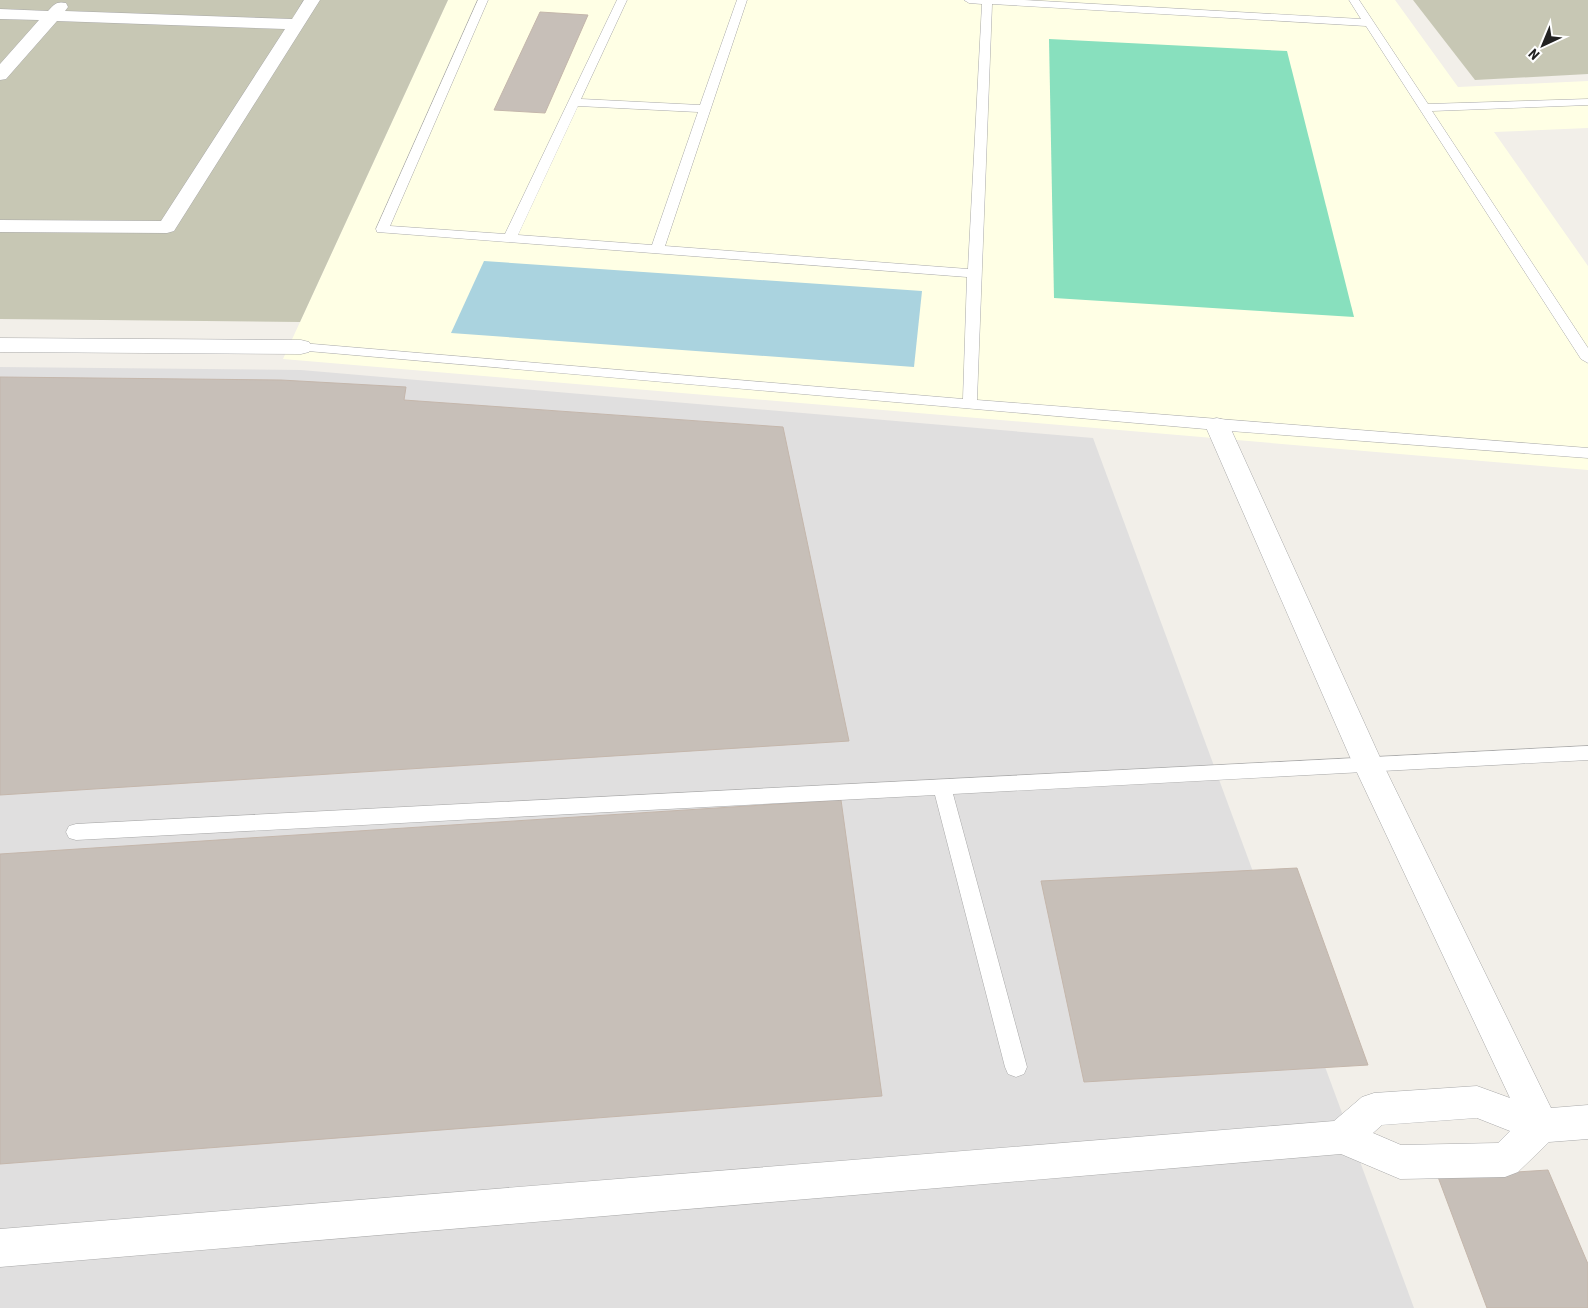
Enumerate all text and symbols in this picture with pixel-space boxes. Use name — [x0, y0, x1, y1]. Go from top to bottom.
north arrow — [1518, 20, 1568, 70]
text: N — [1525, 46, 1543, 63]

